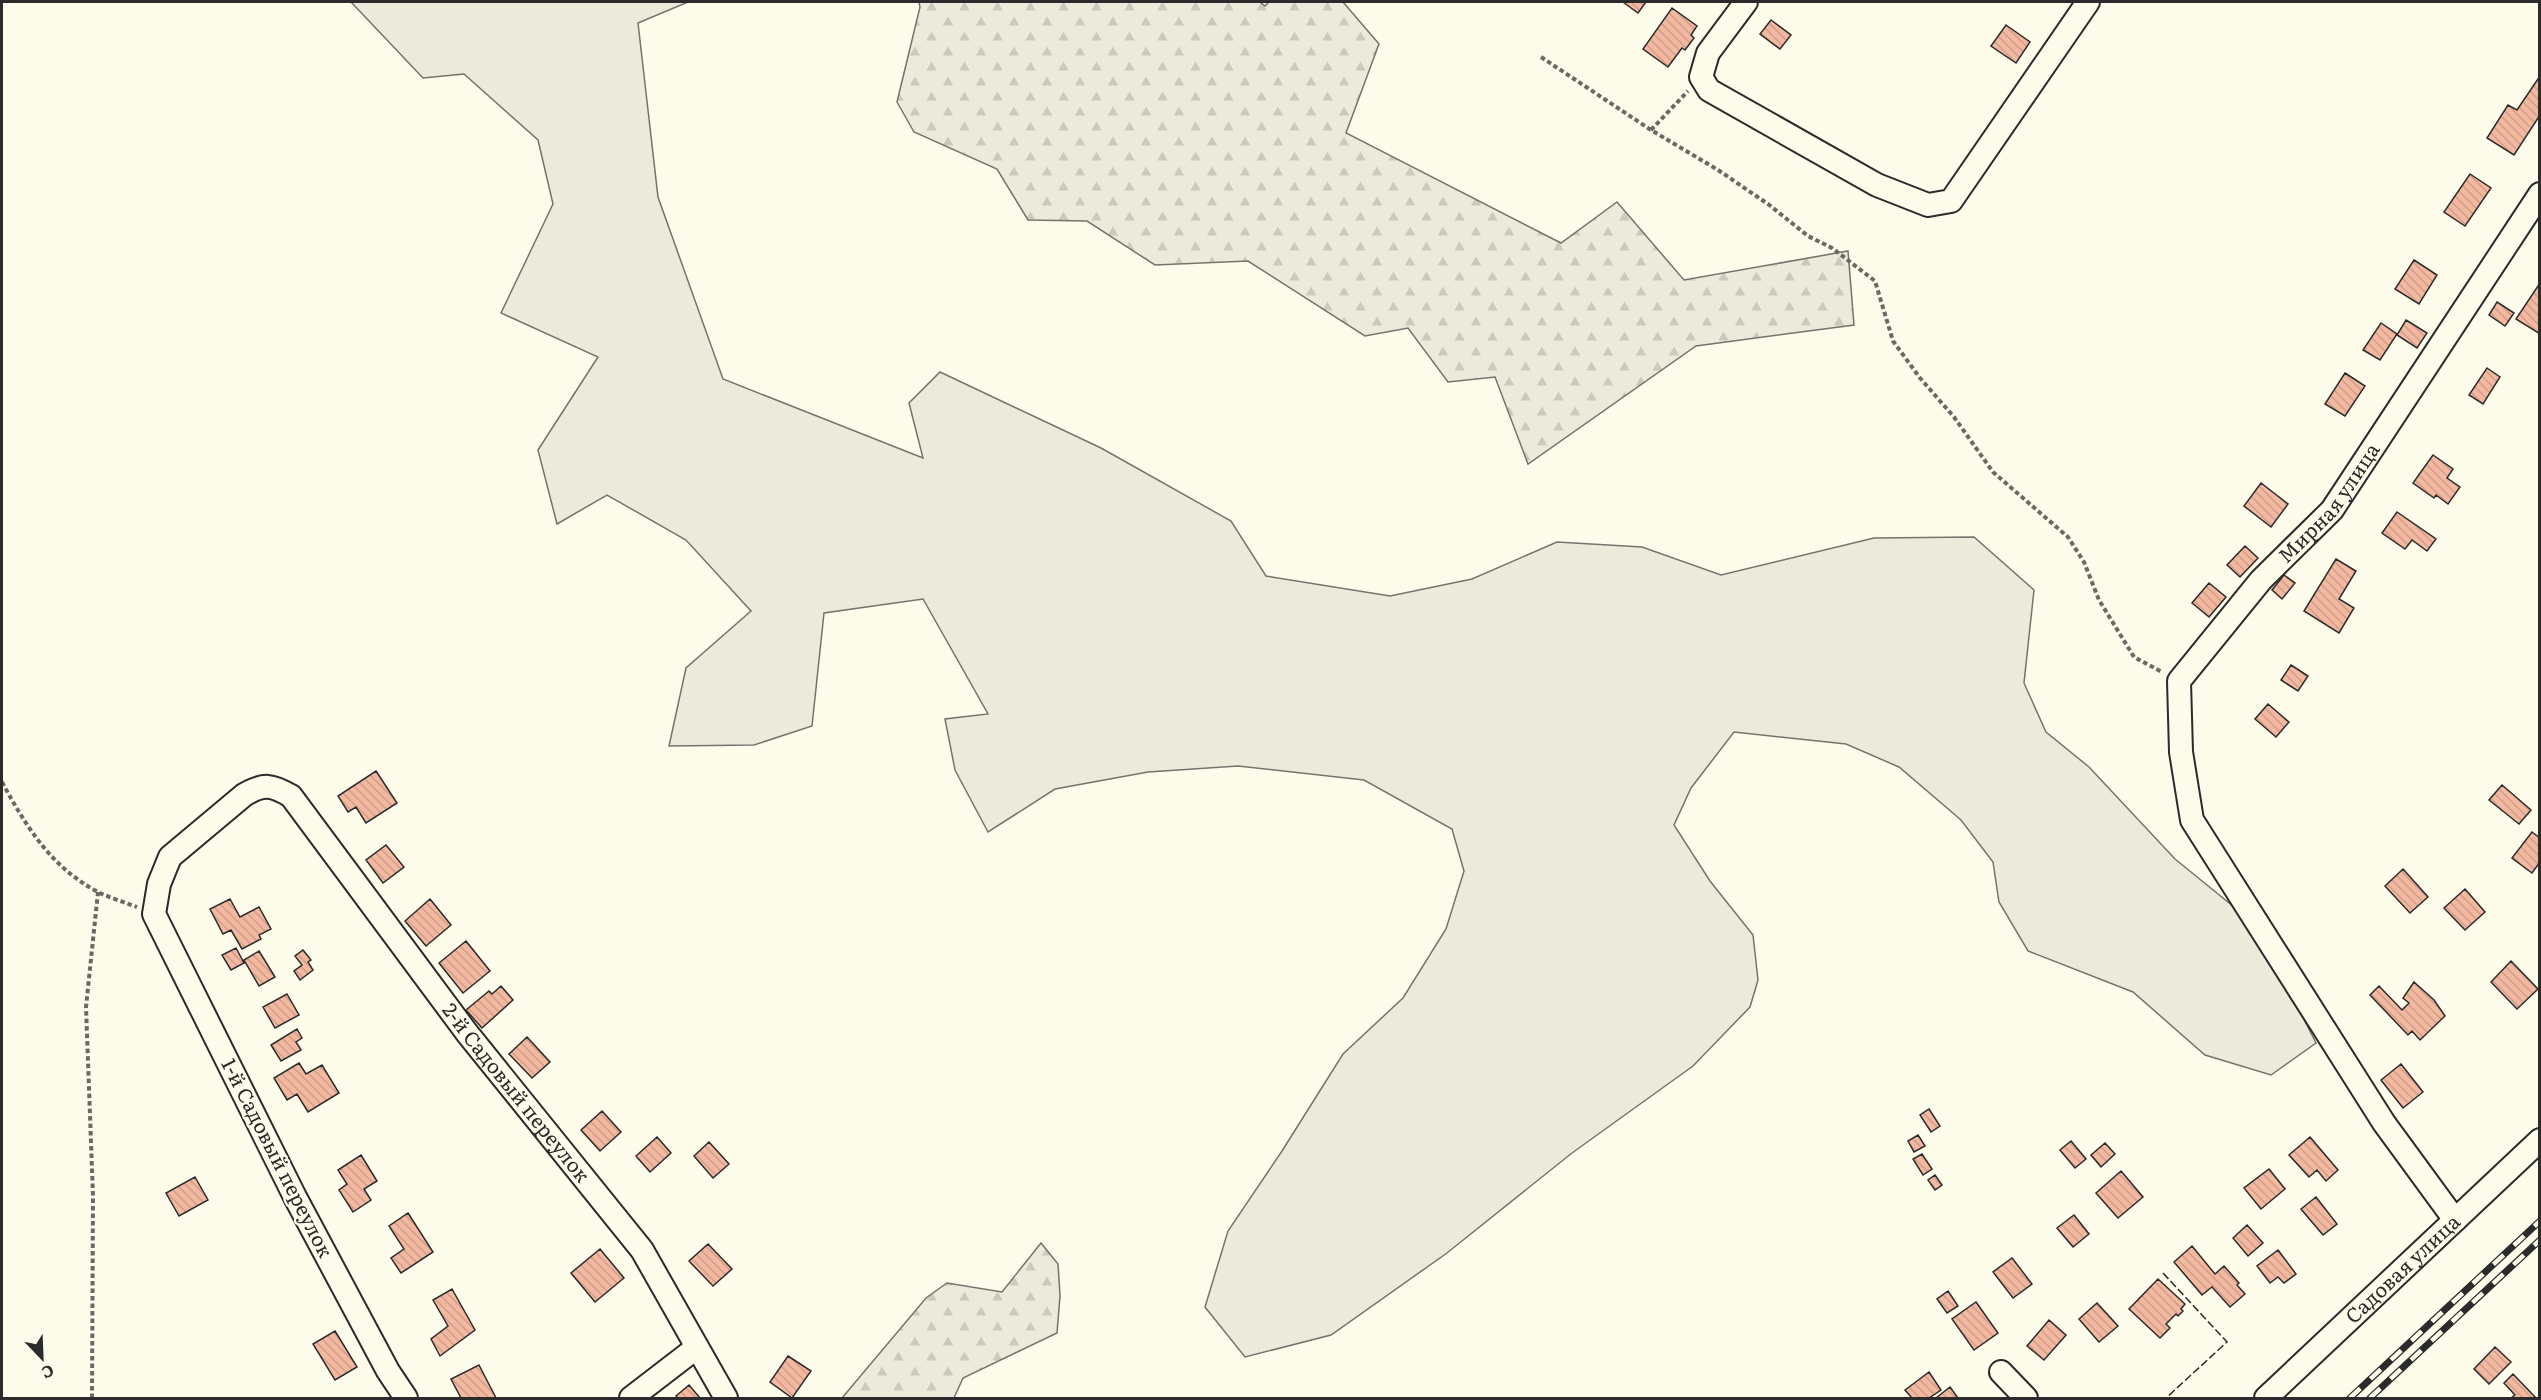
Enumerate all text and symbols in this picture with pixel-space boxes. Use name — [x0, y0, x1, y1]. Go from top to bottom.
street label: Мирная улица — [2270, 436, 2385, 569]
street label: 2-й Садовый переулок — [436, 996, 598, 1188]
street label: 1-й Садовый переулок — [215, 1052, 342, 1262]
street label: Садовая улица — [2337, 1206, 2466, 1329]
north arrow — [12, 1328, 72, 1388]
text: С — [38, 1359, 58, 1386]

